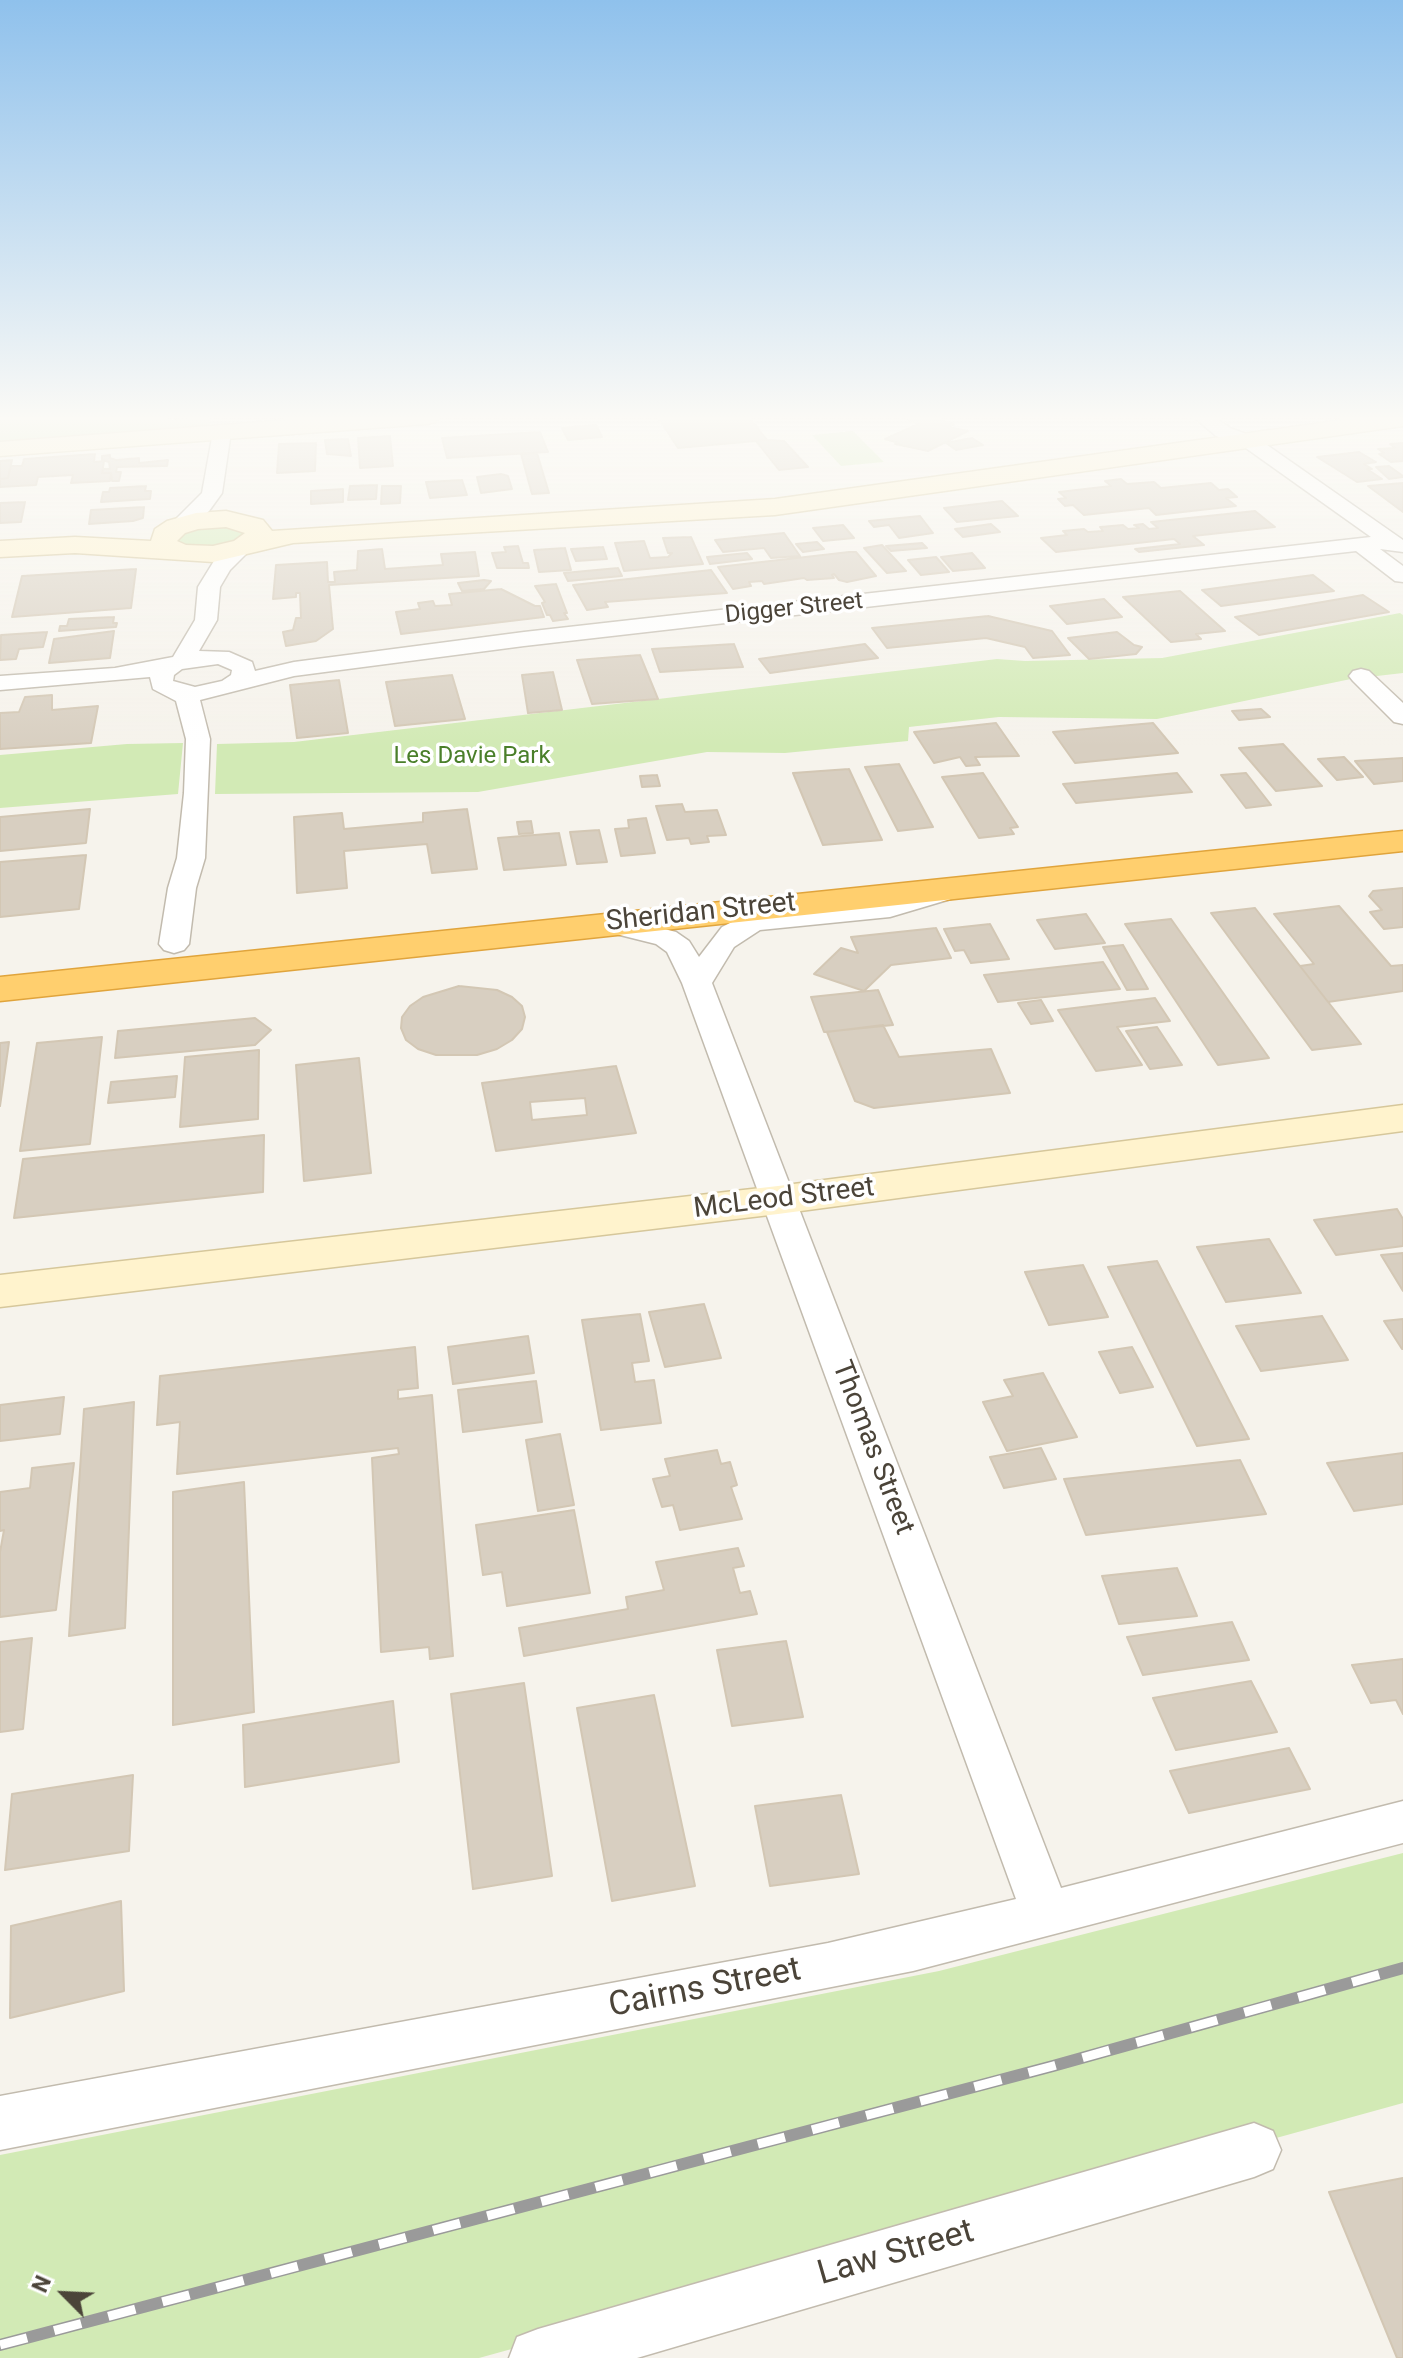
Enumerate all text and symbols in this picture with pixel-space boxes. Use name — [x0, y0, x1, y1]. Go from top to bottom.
street label: Digger Street — [724, 587, 864, 631]
park label: Les Davie Park — [393, 743, 551, 771]
street label: Sheridan Street — [605, 886, 797, 940]
street label: McLeod Street — [692, 1171, 876, 1227]
street label: Thomas Street — [823, 1356, 921, 1540]
street label: Cairns Street — [605, 1950, 805, 2028]
street label: Law Street — [813, 2212, 979, 2296]
north arrow — [24, 2254, 104, 2334]
text: N — [27, 2272, 56, 2296]

